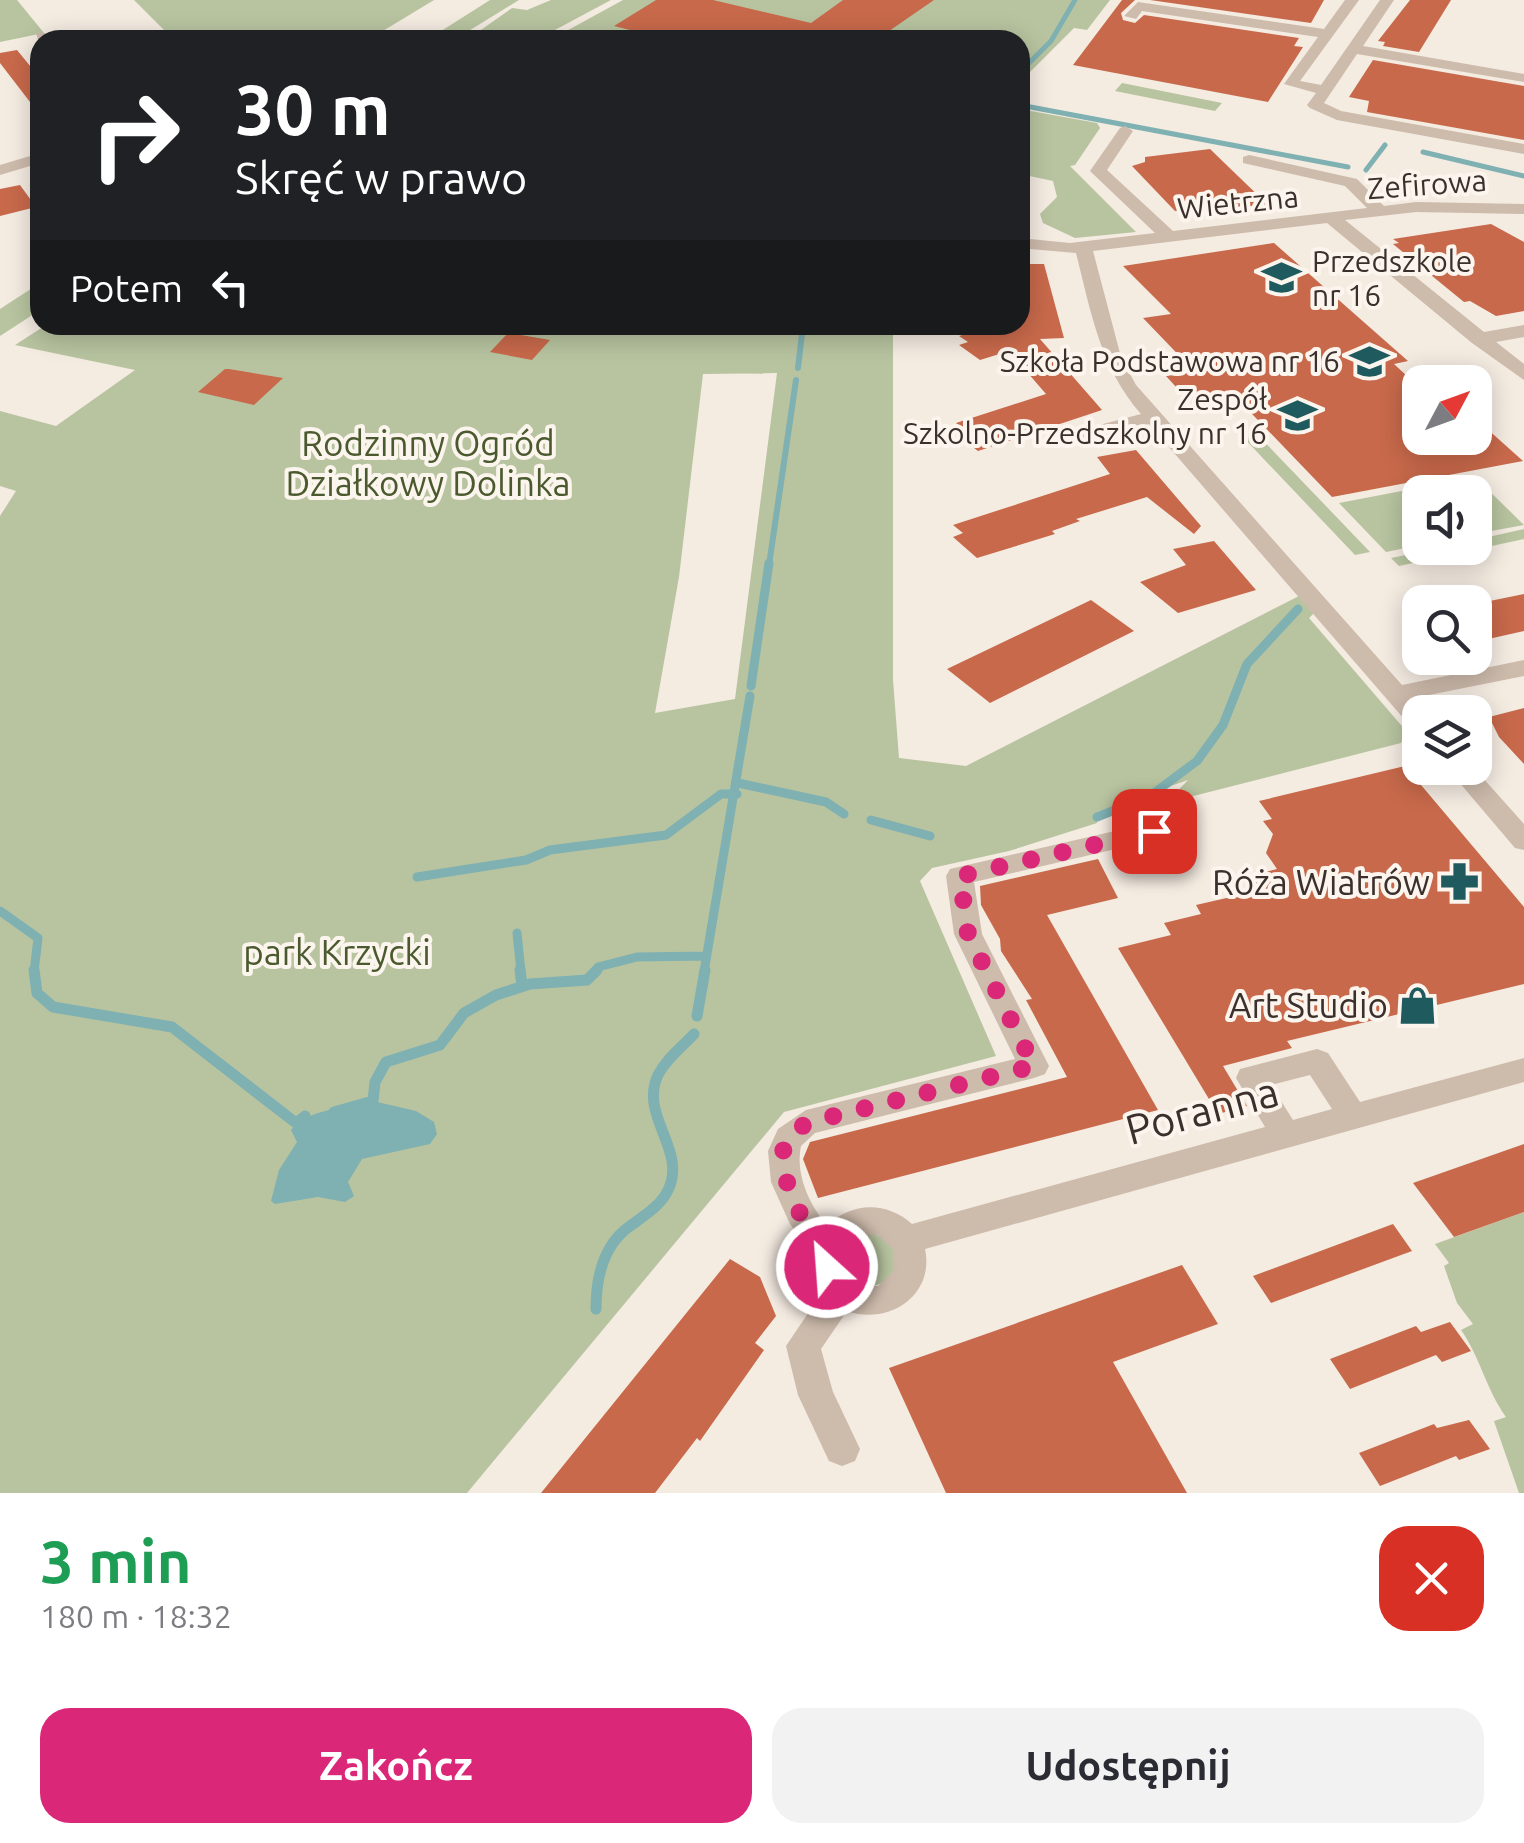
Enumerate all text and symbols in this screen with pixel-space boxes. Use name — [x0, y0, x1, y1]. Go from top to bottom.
icon: right — [70, 70, 200, 200]
text: 30 m — [235, 70, 391, 148]
text: Skręć w prawo — [235, 152, 527, 203]
street label: Zefirowa — [1366, 163, 1488, 205]
street label: Wietrzna — [1176, 179, 1300, 225]
place label: Przedszkole nr 16 — [1312, 244, 1472, 312]
school or university icon: Przedszkole nr 16 — [1261, 257, 1303, 299]
icon: left — [203, 260, 258, 315]
text: Potem — [70, 267, 183, 309]
school or university icon: Szkoła Podstawowa nr 16 — [1349, 340, 1391, 382]
place label: Szkoła Podstawowa nr 16 — [1000, 344, 1340, 378]
north arrow — [1402, 365, 1492, 455]
map controls — [1402, 365, 1492, 785]
place label: Zespół Szkolno-Przedszkolny nr 16 — [903, 382, 1267, 450]
school or university icon: Zespół Szkolno-Przedszkolny nr 16 — [1276, 395, 1318, 437]
park label: Rodzinny Ogród Działkowy Dolinka — [285, 423, 571, 503]
button: sound — [1402, 475, 1492, 565]
button: search — [1402, 585, 1492, 675]
button: layers — [1402, 695, 1492, 785]
pin — [1112, 789, 1197, 874]
icon: arrive — [1127, 804, 1182, 859]
pharmacy icon: Róża Wiatrów — [1439, 861, 1481, 903]
place label: Róża Wiatrów — [1212, 862, 1430, 902]
park label: park Krzycki — [243, 932, 431, 972]
shop icon: Art Studio — [1397, 984, 1439, 1026]
place label: Art Studio — [1229, 985, 1388, 1025]
street label: Poranna — [1120, 1067, 1284, 1153]
position arrow — [775, 1215, 879, 1319]
button: close — [1379, 1526, 1484, 1631]
text: 3 min — [40, 1527, 192, 1594]
text: 180 m · 18:32 — [40, 1598, 232, 1634]
button: Zakończ — [40, 1708, 752, 1823]
button: Udostępnij — [772, 1708, 1484, 1823]

